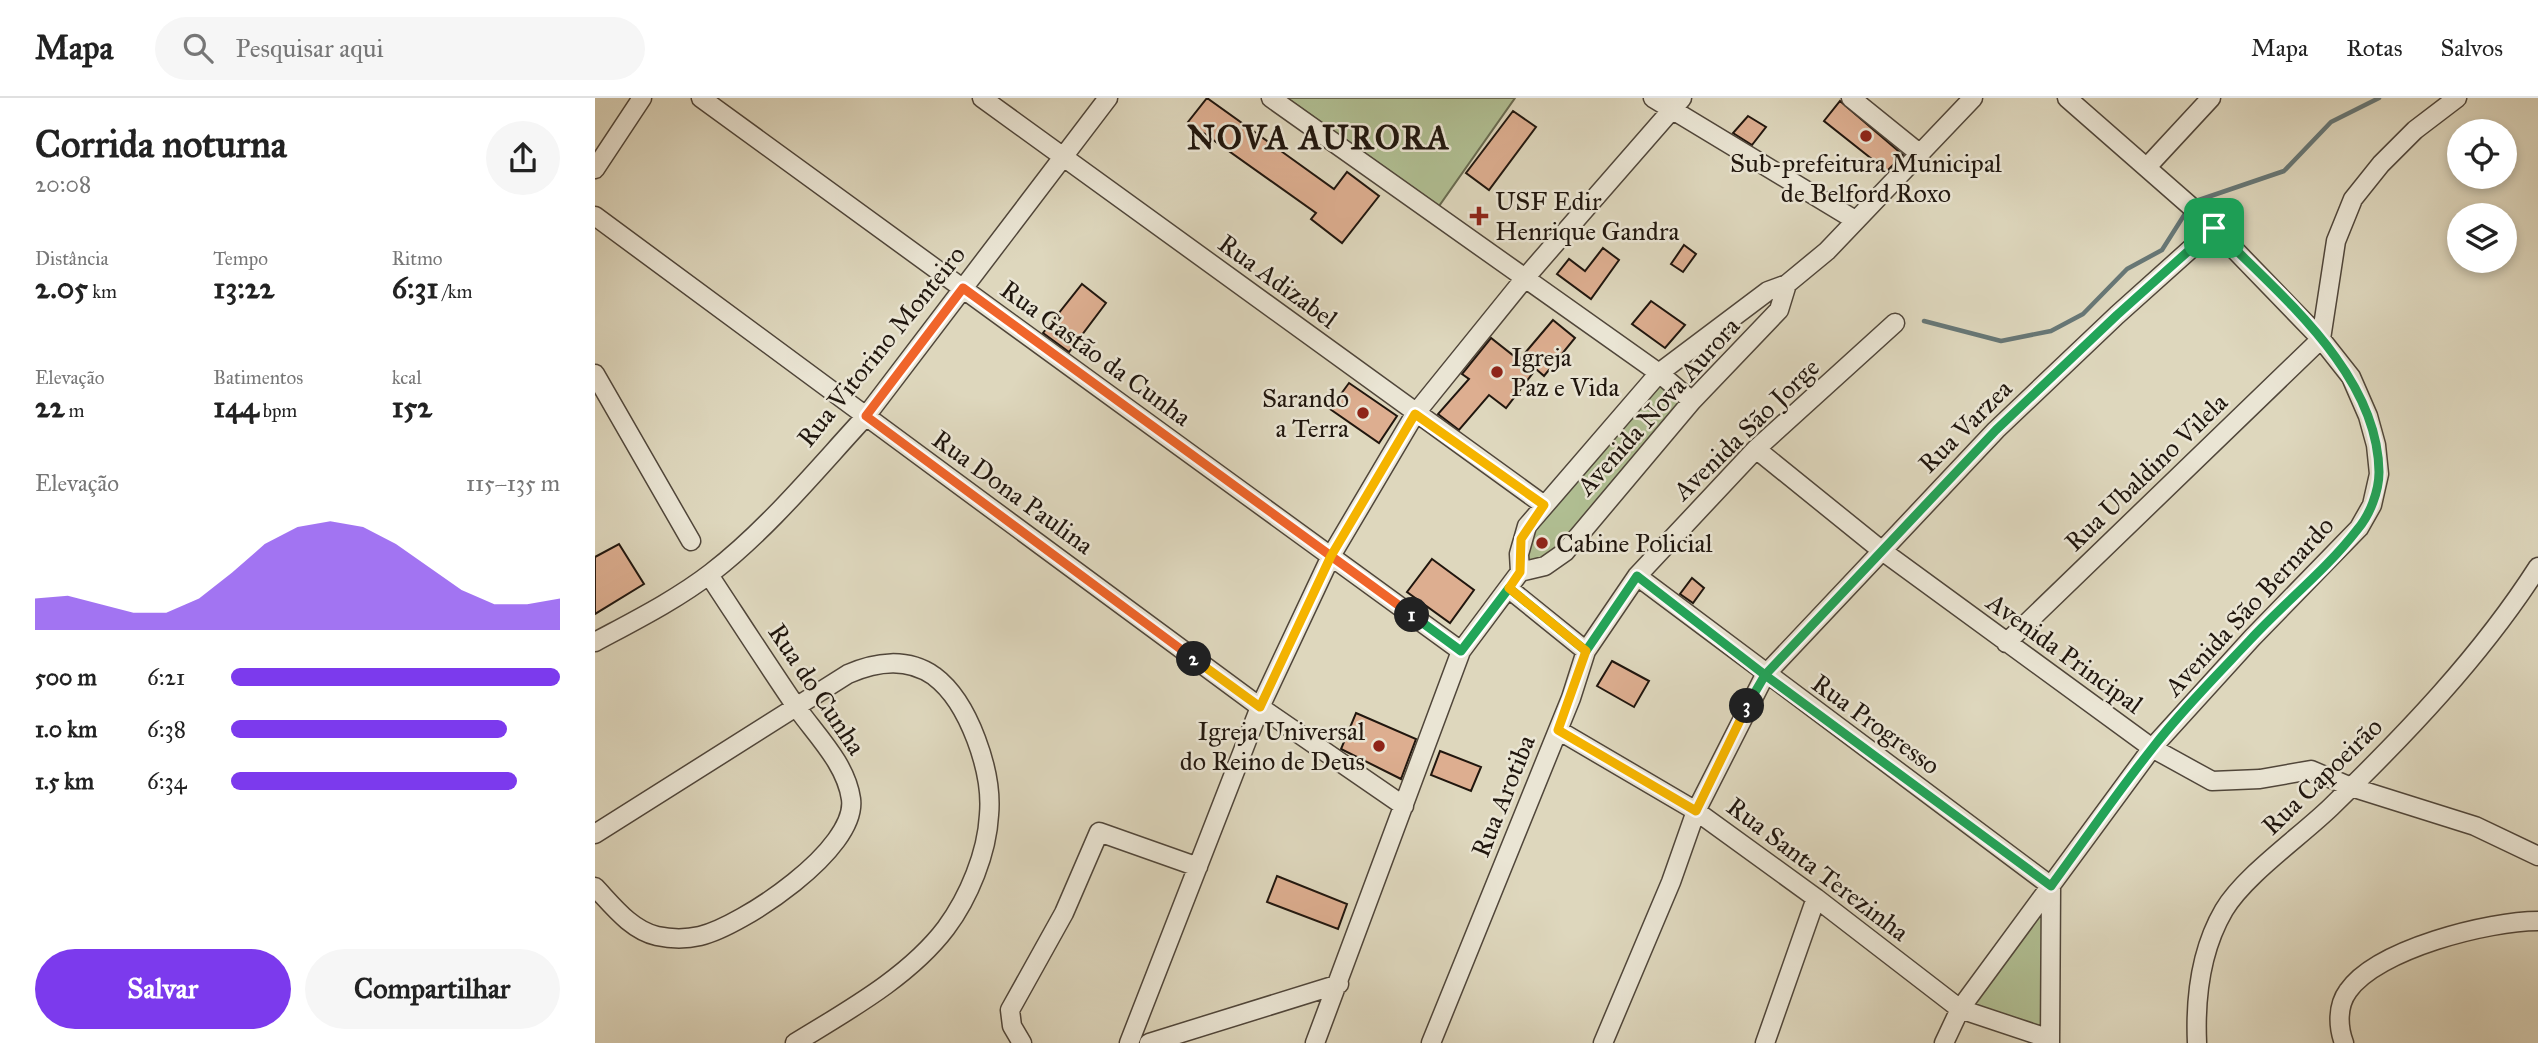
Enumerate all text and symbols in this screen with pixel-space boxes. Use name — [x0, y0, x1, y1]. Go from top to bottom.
search box — [155, 17, 645, 80]
text: Mapa — [35, 28, 113, 68]
icon: search — [179, 29, 217, 67]
text: Pesquisar aqui — [235, 32, 384, 64]
text: Mapa — [2251, 33, 2308, 63]
text: Rotas — [2346, 33, 2402, 63]
text: Salvos — [2440, 33, 2503, 63]
district label: NOVA AURORA — [1187, 118, 1451, 158]
map controls — [2447, 119, 2517, 273]
button: locate — [2447, 119, 2517, 189]
text: Corrida noturna — [35, 121, 287, 167]
button: share — [486, 121, 560, 195]
marker: Sub-prefeitura Municipal de Belford Roxo — [1858, 128, 1874, 144]
place label: Sub-prefeitura Municipal de Belford Roxo — [1730, 147, 2002, 209]
text: 20:08 — [35, 170, 91, 198]
place label: USF Edir Henrique Gandra — [1495, 185, 1679, 247]
pin — [2184, 198, 2244, 258]
button: layers — [2447, 203, 2517, 273]
marker: USF Edir Henrique Gandra — [1469, 206, 1489, 226]
icon: arrive — [2195, 209, 2233, 247]
street label: Rua Adizabel — [1212, 227, 1344, 335]
street label: Rua Vitorino Monteiro — [790, 239, 972, 453]
text: Distância — [35, 247, 108, 270]
text: Tempo — [213, 247, 268, 270]
text: Ritmo — [392, 247, 443, 270]
text: 2.05 — [35, 270, 88, 306]
text: 13:22 — [213, 270, 274, 306]
text: 6:31 — [392, 270, 438, 306]
street label: Rua Gastão da Cunha — [994, 273, 1198, 433]
text: km — [88, 280, 117, 303]
text: /km — [438, 280, 472, 303]
street label: Avenida Nova Aurora — [1569, 310, 1746, 502]
place label: Igreja Paz e Vida — [1511, 341, 1620, 403]
street label: Avenida São Jorge — [1665, 351, 1826, 508]
marker: Igreja Paz e Vida — [1489, 364, 1505, 380]
text: Elevação — [35, 366, 104, 389]
text: Batimentos — [213, 366, 303, 389]
text: kcal — [392, 366, 422, 389]
street label: Rua Varzea — [1912, 373, 2018, 479]
place label: Sarando a Terra — [1262, 382, 1349, 444]
street label: Rua Ubaldino Vilela — [2058, 386, 2234, 558]
text: 22 — [35, 389, 65, 425]
text: 144 — [213, 389, 259, 425]
text: 152 — [392, 389, 432, 425]
text: m — [65, 399, 85, 422]
text: bpm — [259, 399, 297, 422]
marker: Sarando a Terra — [1355, 405, 1371, 421]
street label: Rua Dona Paulina — [926, 423, 1100, 561]
text: Elevação — [35, 469, 119, 497]
text: 115–135 m — [466, 469, 560, 497]
street label: Avenida São Bernardo — [2157, 510, 2340, 703]
place label: Cabine Policial — [1556, 527, 1713, 559]
marker: Cabine Policial — [1534, 535, 1550, 551]
street label: Avenida Principal — [1980, 585, 2149, 720]
pin: 1 — [1395, 598, 1429, 632]
text: 1 — [1408, 603, 1415, 626]
street label: Rua do Cunha — [761, 617, 873, 761]
pin: 2 — [1177, 642, 1211, 676]
text: 2 — [1189, 647, 1198, 670]
text: 500 m — [35, 663, 97, 691]
text: 6:21 — [147, 663, 185, 691]
street label: Rua Progresso — [1806, 667, 1946, 781]
pin: 3 — [1729, 688, 1765, 724]
text: 3 — [1743, 694, 1750, 717]
street label: Rua Capoeirão — [2255, 710, 2389, 842]
text: 1.0 km — [35, 715, 97, 743]
text: 6:38 — [147, 715, 186, 743]
place label: Igreja Universal do Reino de Deus — [1180, 715, 1365, 777]
street label: Rua Arotiba — [1464, 730, 1542, 862]
marker: Igreja Universal do Reino de Deus — [1371, 738, 1387, 754]
text: 1.5 km — [35, 767, 94, 795]
text: 6:34 — [147, 767, 187, 795]
street label: Rua Santa Terezinha — [1721, 790, 1915, 948]
button: Salvar — [35, 949, 291, 1029]
button: Compartilhar — [305, 949, 560, 1029]

